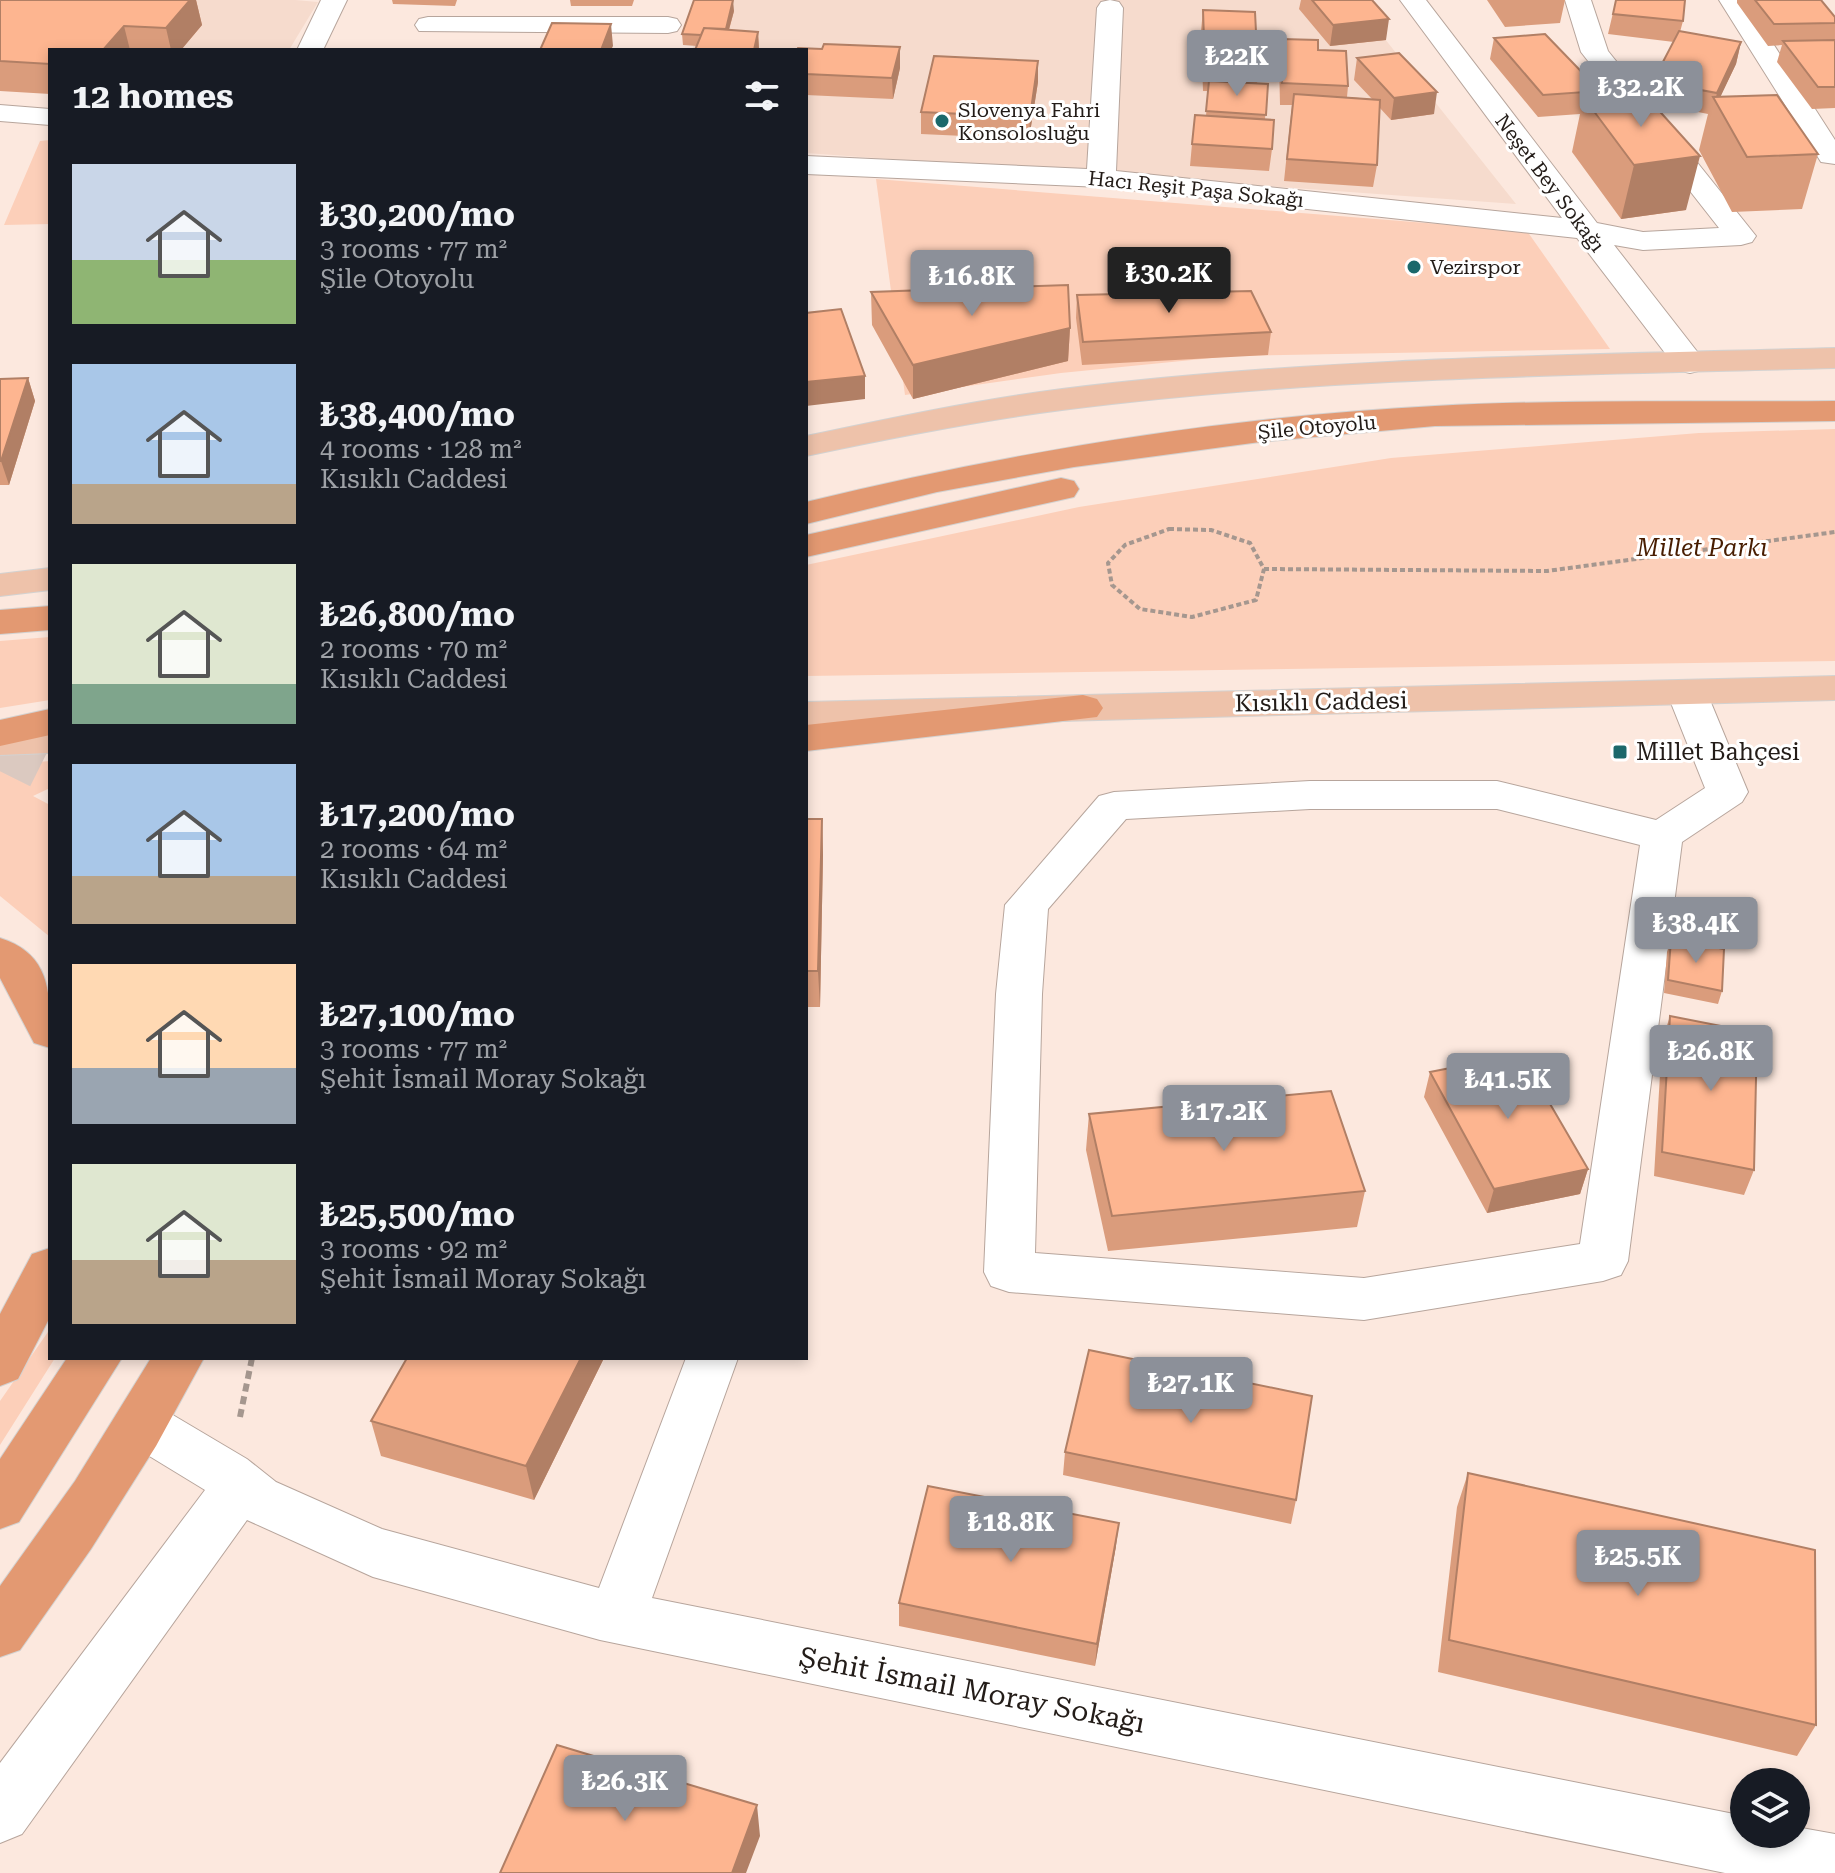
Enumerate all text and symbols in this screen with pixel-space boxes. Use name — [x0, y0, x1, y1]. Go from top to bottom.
pin: ₺22K — [1190, 30, 1284, 98]
text: ₺22K — [1205, 41, 1269, 71]
pin: ₺32.2K — [1576, 61, 1706, 129]
text: ₺32.2K — [1598, 72, 1684, 102]
icon: filters — [740, 74, 784, 118]
text: 12 homes — [72, 76, 234, 116]
place label: Slovenya Fahri Konsolosluğu — [958, 98, 1100, 145]
street label: Neşet Bey Sokağı — [1490, 109, 1610, 257]
marker: Slovenya Fahri Konsolosluğu — [933, 112, 951, 130]
street label: Hacı Reşit Paşa Sokağı — [1087, 166, 1305, 212]
text: ₺30,200/mo — [320, 194, 515, 234]
icon: home — [136, 196, 232, 292]
text: 3 rooms · 77 m² — [320, 234, 507, 264]
pin: ₺30.2K — [1104, 247, 1234, 315]
pin: ₺16.8K — [907, 250, 1037, 318]
place label: Vezirspor — [1430, 255, 1521, 279]
text: ₺30.2K — [1126, 258, 1212, 288]
marker: Vezirspor — [1405, 258, 1423, 276]
text: ₺16.8K — [929, 261, 1015, 291]
text: Şile Otoyolu — [320, 264, 474, 294]
text: ₺38,400/mo — [320, 394, 515, 434]
icon: home — [136, 396, 232, 492]
street label: Şile Otoyolu — [1257, 410, 1378, 444]
text: 4 rooms · 128 m² — [320, 434, 522, 464]
text: Kısıklı Caddesi — [320, 464, 507, 494]
park label: Millet Parkı — [1635, 534, 1768, 562]
text: ₺26,800/mo — [320, 594, 515, 634]
icon: home — [136, 596, 232, 692]
text: 2 rooms · 70 m² — [320, 634, 507, 664]
text: Kısıklı Caddesi — [320, 664, 507, 694]
street label: Kısıklı Caddesi — [1234, 686, 1408, 718]
place label: Millet Bahçesi — [1636, 738, 1800, 766]
marker: Millet Bahçesi — [1611, 743, 1629, 761]
text: ₺17,200/mo — [320, 794, 515, 834]
icon: home — [136, 796, 232, 892]
text: 2 rooms · 64 m² — [320, 834, 507, 864]
text: Kısıklı Caddesi — [320, 864, 507, 894]
pin: ₺38.4K — [1631, 897, 1761, 965]
text: ₺38.4K — [1653, 908, 1739, 938]
text: ₺27,100/mo — [320, 994, 515, 1034]
icon: home — [136, 996, 232, 1092]
pin: ₺26.8K — [1646, 1025, 1776, 1093]
text: 3 rooms · 77 m² — [320, 1034, 507, 1064]
text: ₺26.8K — [1668, 1036, 1754, 1066]
pin: ₺41.5K — [1443, 1053, 1573, 1121]
text: Şehit İsmail Moray Sokağı — [320, 1064, 646, 1094]
text: ₺41.5K — [1465, 1064, 1551, 1094]
pin: ₺17.2K — [1159, 1085, 1289, 1153]
text: ₺17.2K — [1181, 1096, 1267, 1126]
text: ₺25,500/mo — [320, 1194, 515, 1234]
icon: home — [136, 1196, 232, 1292]
text: 3 rooms · 92 m² — [320, 1234, 507, 1264]
text: Şehit İsmail Moray Sokağı — [320, 1264, 646, 1294]
pin: ₺27.1K — [1126, 1357, 1256, 1425]
text: ₺27.1K — [1148, 1368, 1234, 1398]
pin: ₺18.8K — [946, 1496, 1076, 1564]
text: ₺18.8K — [968, 1507, 1054, 1537]
pin: ₺25.5K — [1573, 1530, 1703, 1598]
text: ₺25.5K — [1595, 1541, 1681, 1571]
street label: Şehit İsmail Moray Sokağı — [796, 1640, 1148, 1740]
pin: ₺26.3K — [560, 1755, 690, 1823]
text: ₺26.3K — [582, 1766, 668, 1796]
map controls — [1730, 1768, 1810, 1848]
button: layers — [1730, 1768, 1810, 1848]

